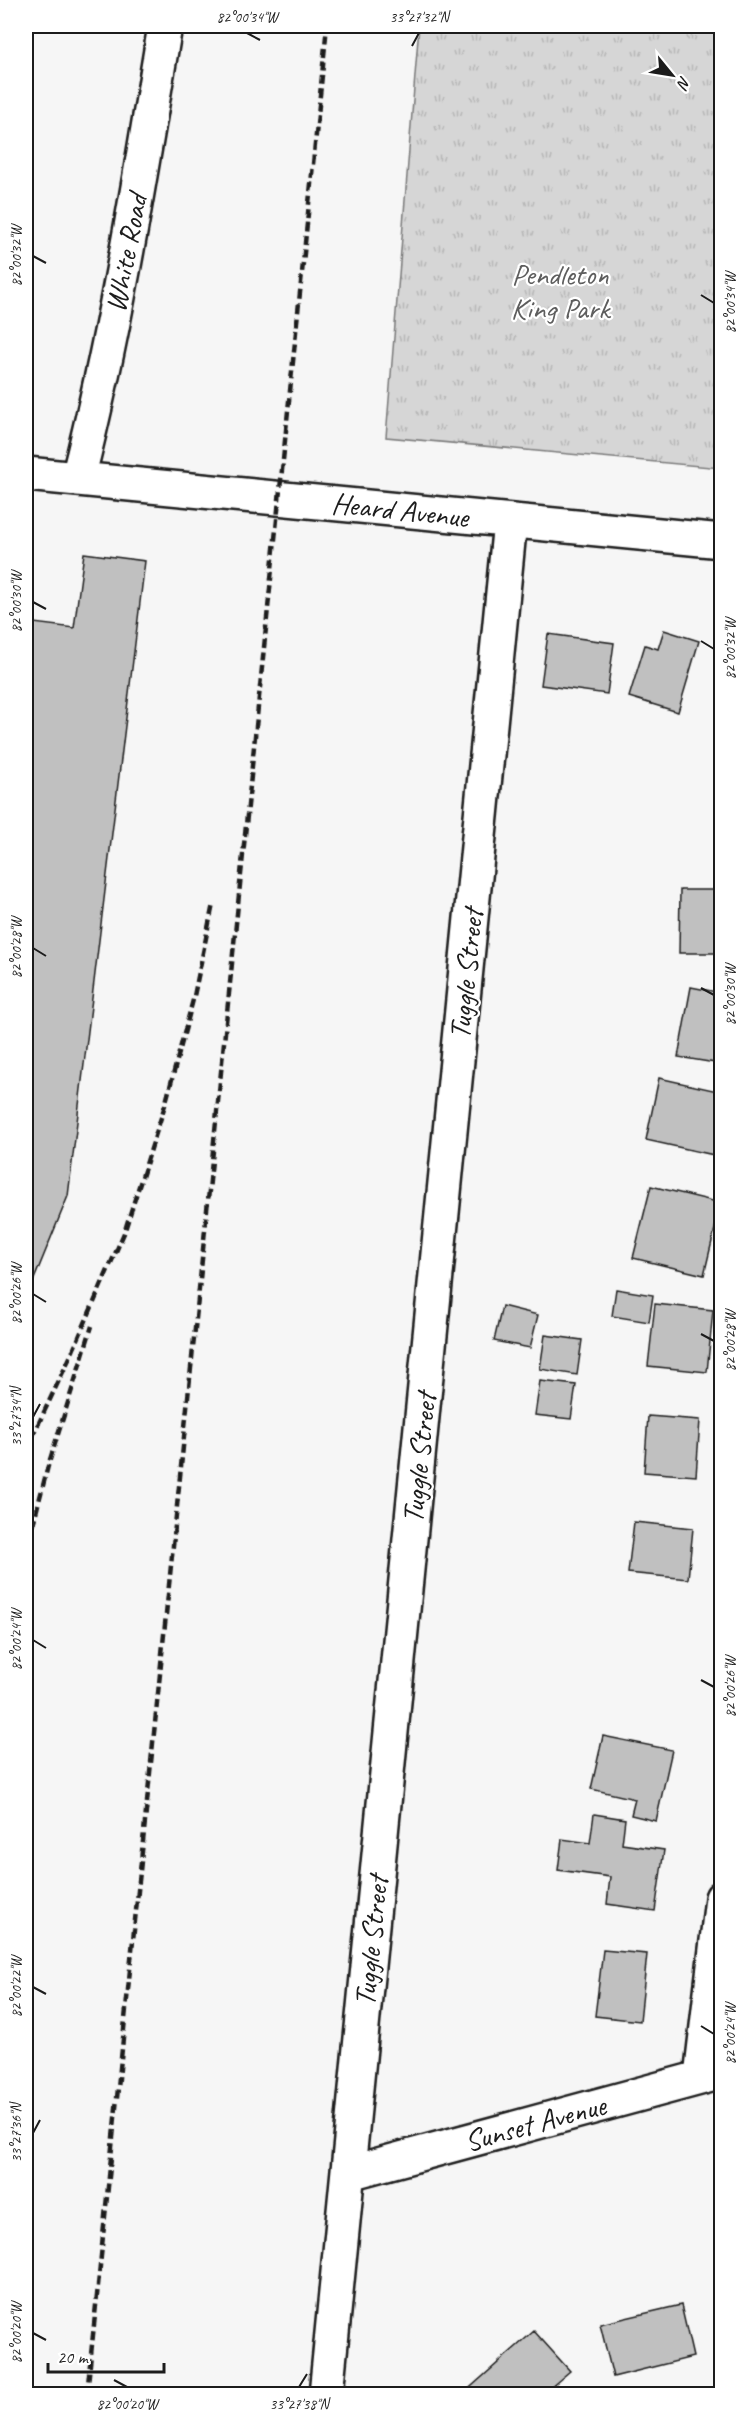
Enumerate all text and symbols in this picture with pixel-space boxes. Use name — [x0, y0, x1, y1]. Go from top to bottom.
text: 82°00'34"W — [217, 8, 281, 27]
text: 33°27'32"N — [389, 8, 452, 27]
north arrow — [642, 45, 702, 105]
text: N — [671, 73, 695, 94]
street label: White Road — [96, 187, 157, 315]
text: 82°00'32"W — [7, 222, 26, 286]
park label: Pendleton King Park — [511, 255, 611, 327]
text: 82°00'34"W — [721, 269, 740, 333]
street label: Heard Avenue — [330, 484, 473, 536]
text: 82°00'30"W — [7, 568, 26, 632]
text: 82°00'32"W — [721, 615, 740, 679]
street label: Tuggle Street — [440, 903, 492, 1041]
text: 82°00'28"W — [7, 914, 26, 978]
text: 82°00'30"W — [721, 961, 740, 1025]
text: 82°00'26"W — [7, 1260, 26, 1324]
text: 82°00'28"W — [721, 1307, 740, 1371]
text: 33°27'34"N — [7, 1384, 26, 1447]
street label: Tuggle Street — [393, 1387, 445, 1525]
text: 82°00'24"W — [7, 1606, 26, 1670]
text: 82°00'26"W — [721, 1653, 740, 1717]
street label: Tuggle Street — [345, 1870, 397, 2008]
text: 82°00'22"W — [7, 1953, 26, 2017]
text: 82°00'24"W — [721, 2000, 740, 2064]
street label: Sunset Avenue — [460, 2085, 612, 2160]
text: 33°27'36"N — [7, 2100, 26, 2163]
text: 82°00'20"W — [7, 2299, 26, 2363]
scale bar — [48, 2336, 164, 2374]
text: 20 m — [57, 2346, 90, 2368]
text: 82°00'20"W — [97, 2395, 161, 2414]
text: 33°27'38"N — [269, 2395, 332, 2414]

